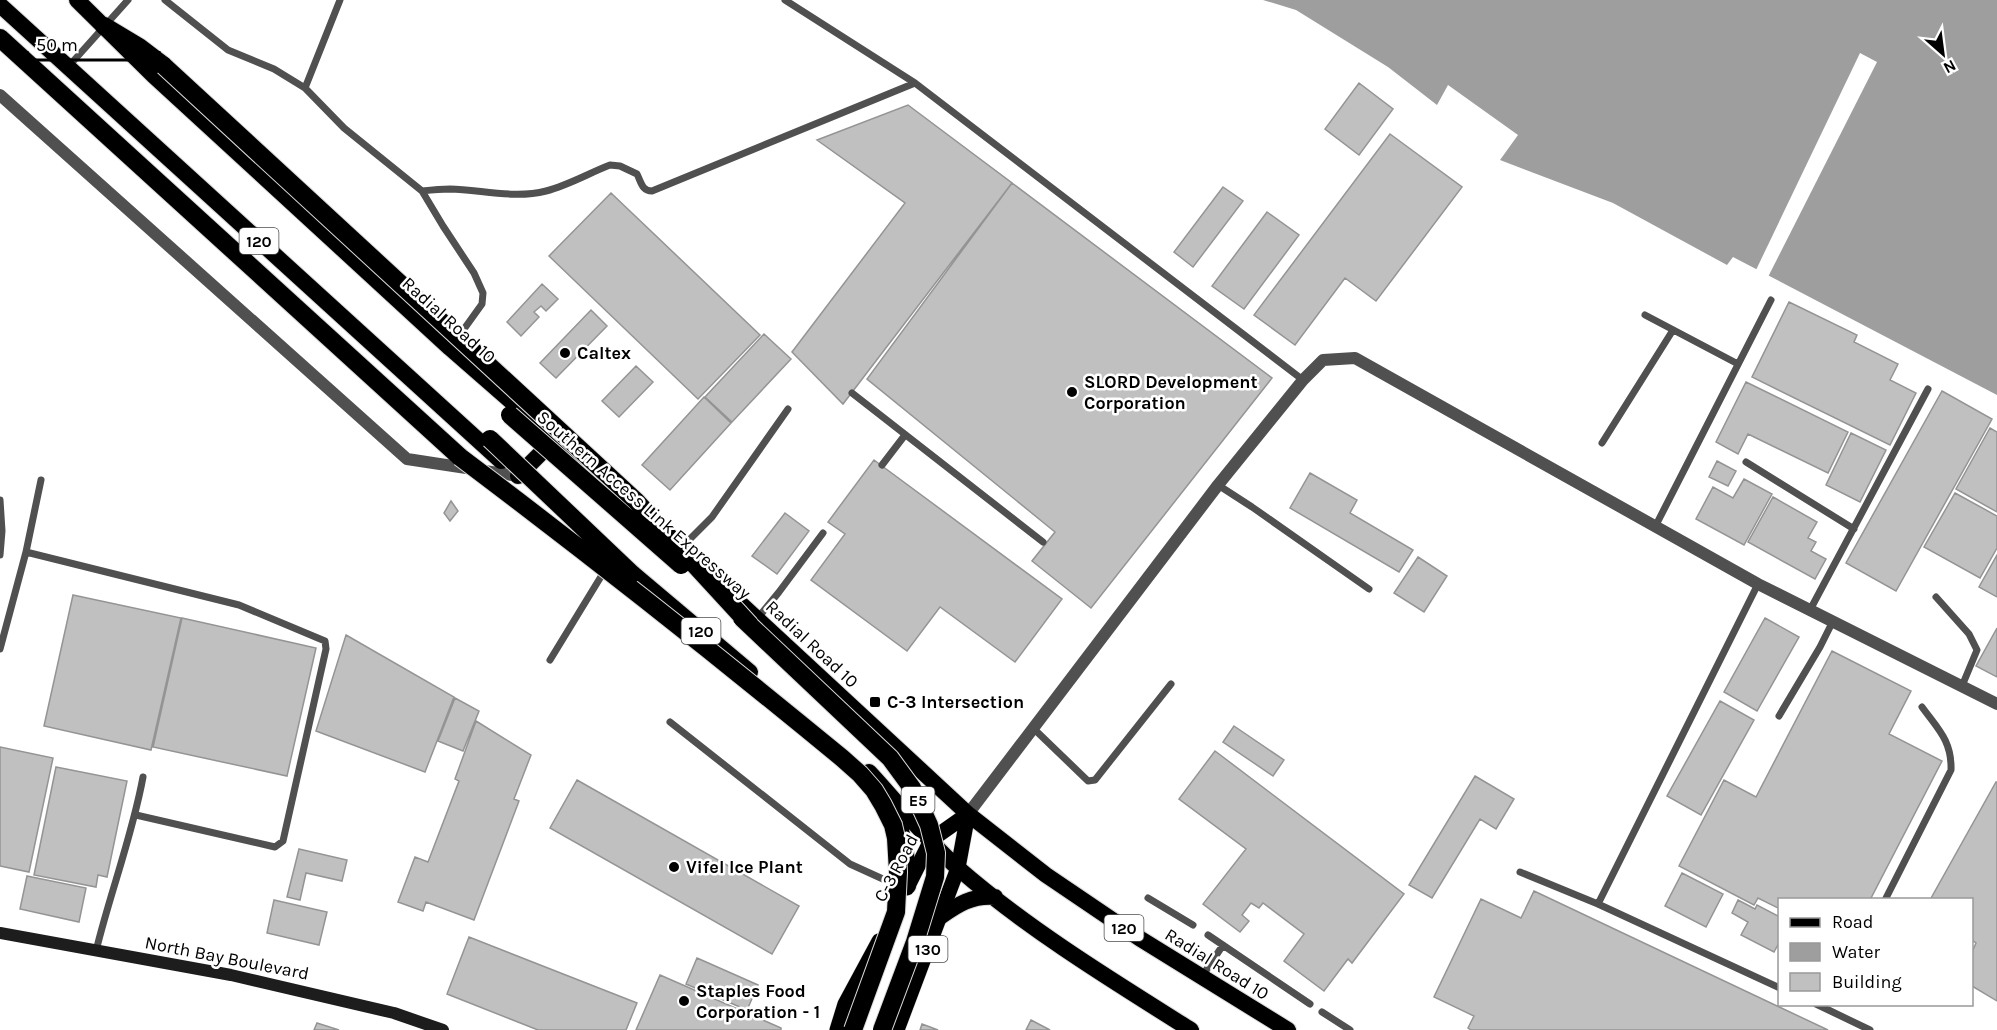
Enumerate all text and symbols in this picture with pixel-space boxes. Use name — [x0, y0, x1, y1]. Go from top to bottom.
scale bar — [27, 24, 159, 62]
north arrow — [1913, 24, 1973, 84]
text: 50 m — [36, 34, 78, 56]
text: N — [1940, 56, 1959, 78]
road number: 120 — [240, 228, 278, 254]
street label: Radial Road 10 — [398, 272, 500, 368]
place label: Caltex — [577, 342, 631, 364]
marker: Caltex — [558, 346, 572, 360]
place label: SLORD Development Corporation — [1084, 371, 1258, 414]
marker: SLORD Development Corporation — [1065, 385, 1079, 399]
street label: Southern Access Link Expressway — [532, 406, 756, 604]
street label: Radial Road 10 — [761, 596, 863, 692]
road number: 120 — [682, 618, 720, 644]
place label: C-3 Intersection — [887, 691, 1024, 713]
marker: C-3 Intersection — [868, 695, 882, 709]
road number: E5 — [902, 787, 934, 813]
street label: C-3 Road — [869, 830, 923, 906]
place label: Vifel Ice Plant — [686, 856, 803, 878]
marker: Vifel Ice Plant — [667, 860, 681, 874]
legend — [1778, 898, 1973, 1006]
text: Road — [1832, 911, 1873, 933]
road number: 120 — [1104, 915, 1144, 941]
street label: Radial Road 10 — [1161, 923, 1273, 1005]
street label: North Bay Boulevard — [143, 931, 311, 985]
road number: 130 — [908, 936, 948, 962]
text: Water — [1832, 941, 1880, 963]
text: Building — [1832, 971, 1902, 993]
place label: Staples Food Corporation - 1 — [696, 980, 820, 1023]
marker: Staples Food Corporation - 1 — [677, 994, 691, 1008]

